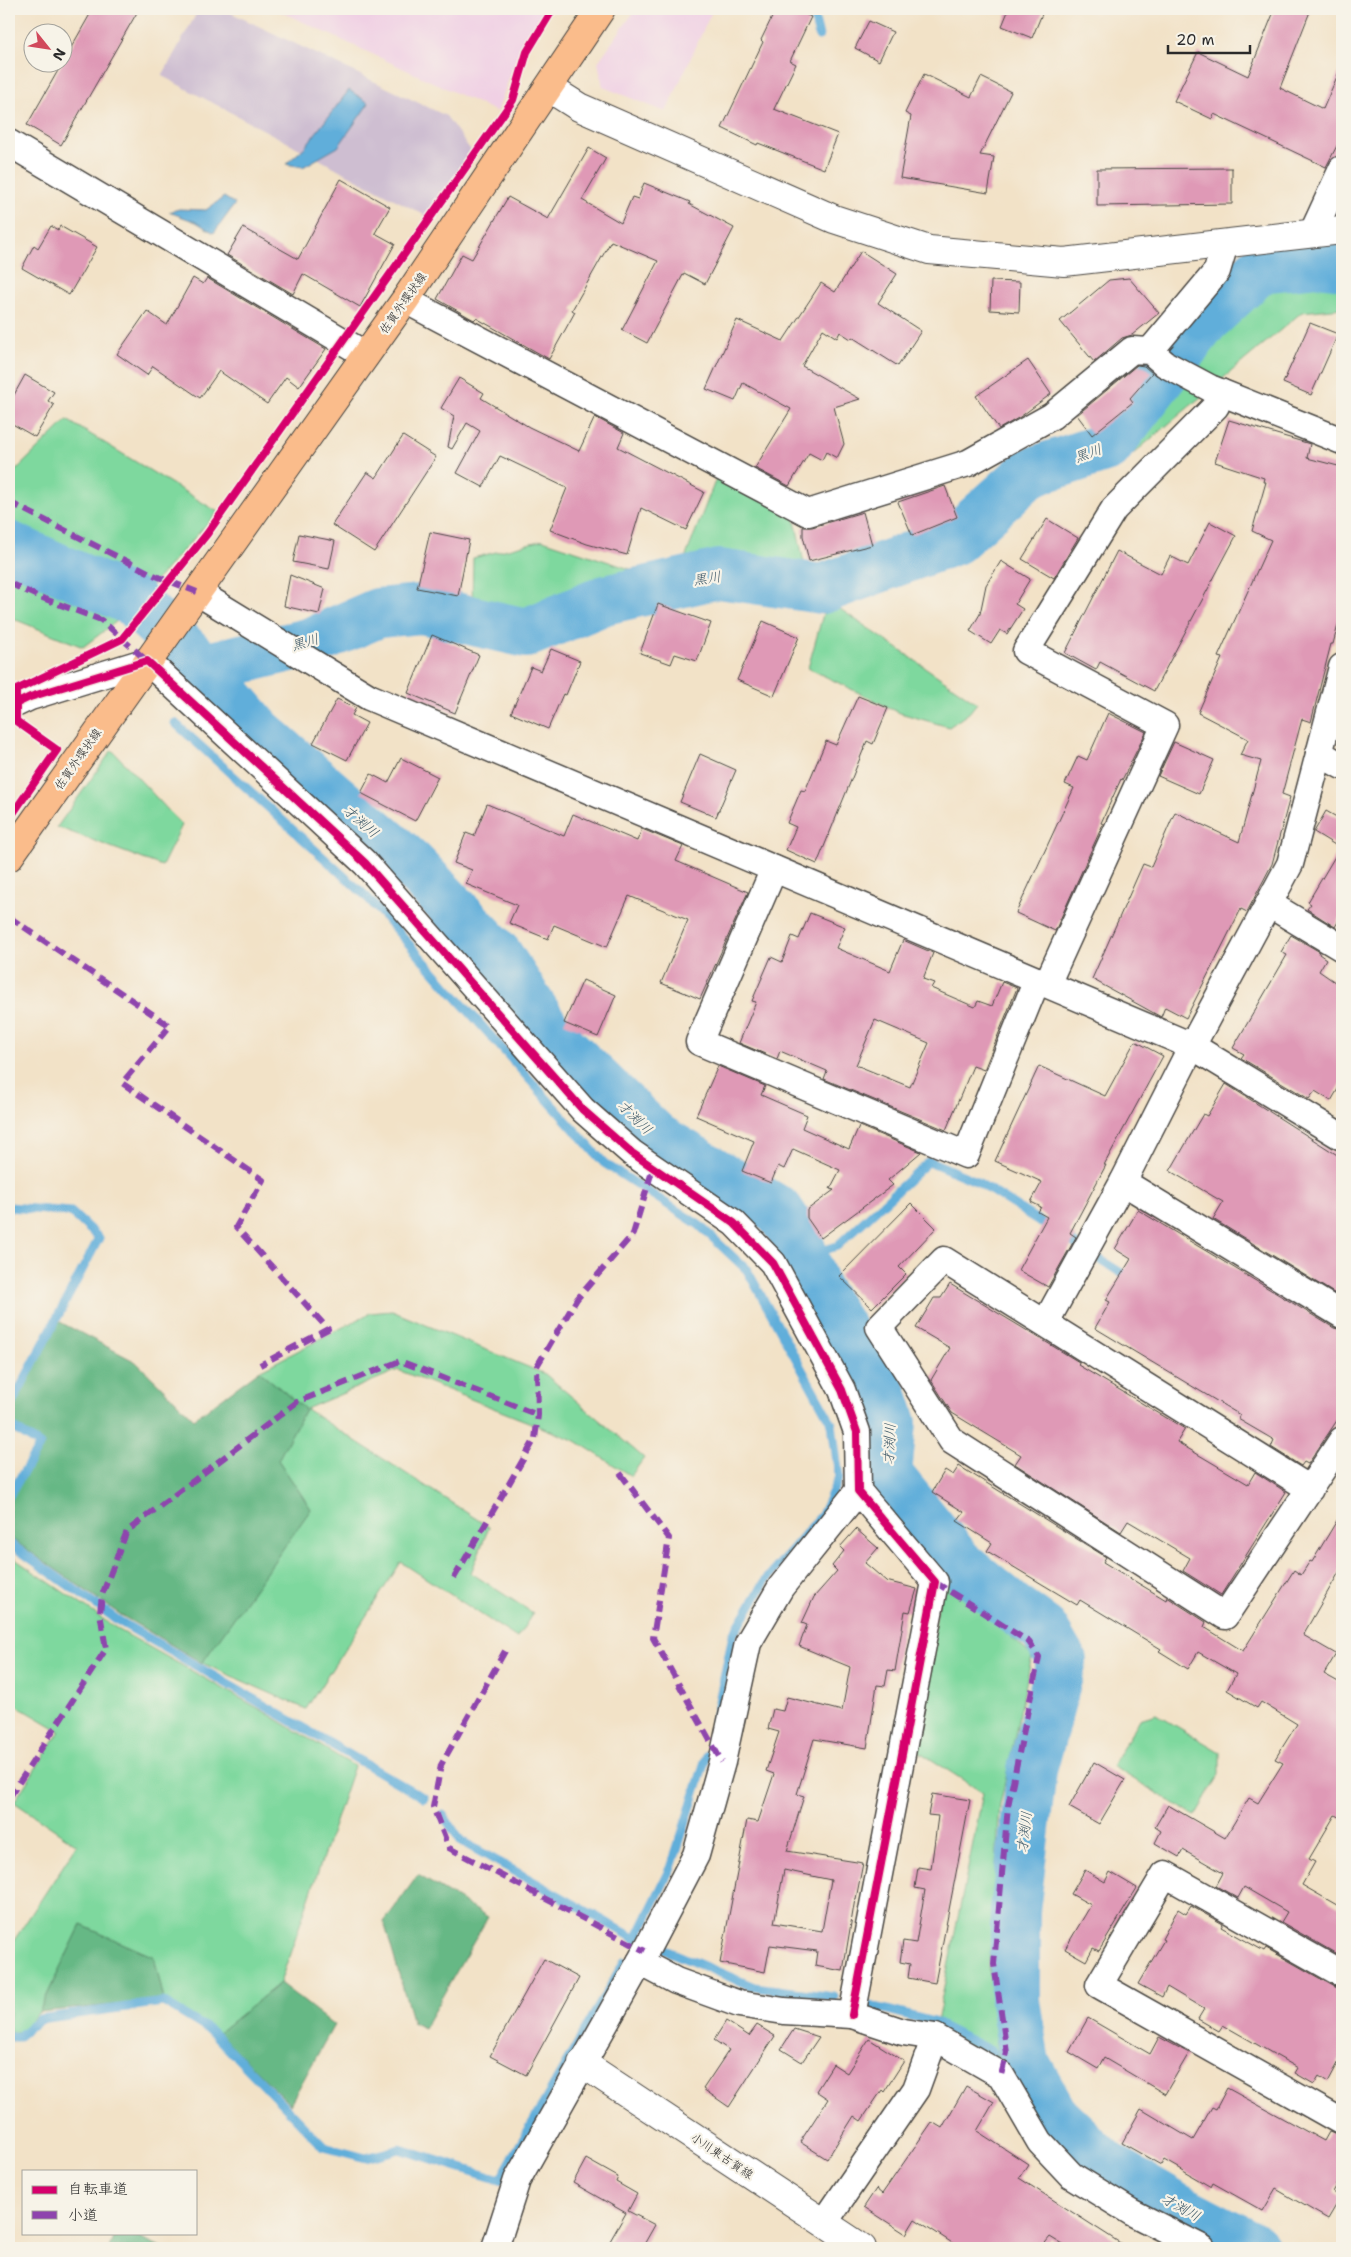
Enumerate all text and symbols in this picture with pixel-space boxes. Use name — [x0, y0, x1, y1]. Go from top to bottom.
north arrow — [22, 22, 72, 72]
scale bar — [1168, 22, 1251, 54]
text: 20 m — [1176, 30, 1215, 50]
text: N — [49, 45, 70, 64]
street label: 佐賀外環状線 — [376, 269, 430, 337]
water label: 黒川 — [1072, 440, 1104, 466]
water label: 黒川 — [692, 567, 722, 589]
water label: 黒川 — [289, 629, 321, 655]
street label: 佐賀外環状線 — [51, 725, 105, 793]
water label: 才渕川 — [339, 800, 383, 842]
water label: 才渕川 — [614, 1096, 656, 1138]
water label: 才渕川 — [879, 1423, 899, 1465]
water label: 才渕川 — [1013, 1810, 1035, 1854]
street label: 小川東古賀線 — [688, 2129, 756, 2183]
legend — [22, 2170, 198, 2234]
text: 自転車道 — [68, 2179, 128, 2199]
water label: 才渕川 — [1158, 2189, 1204, 2225]
text: 小道 — [68, 2205, 98, 2225]

